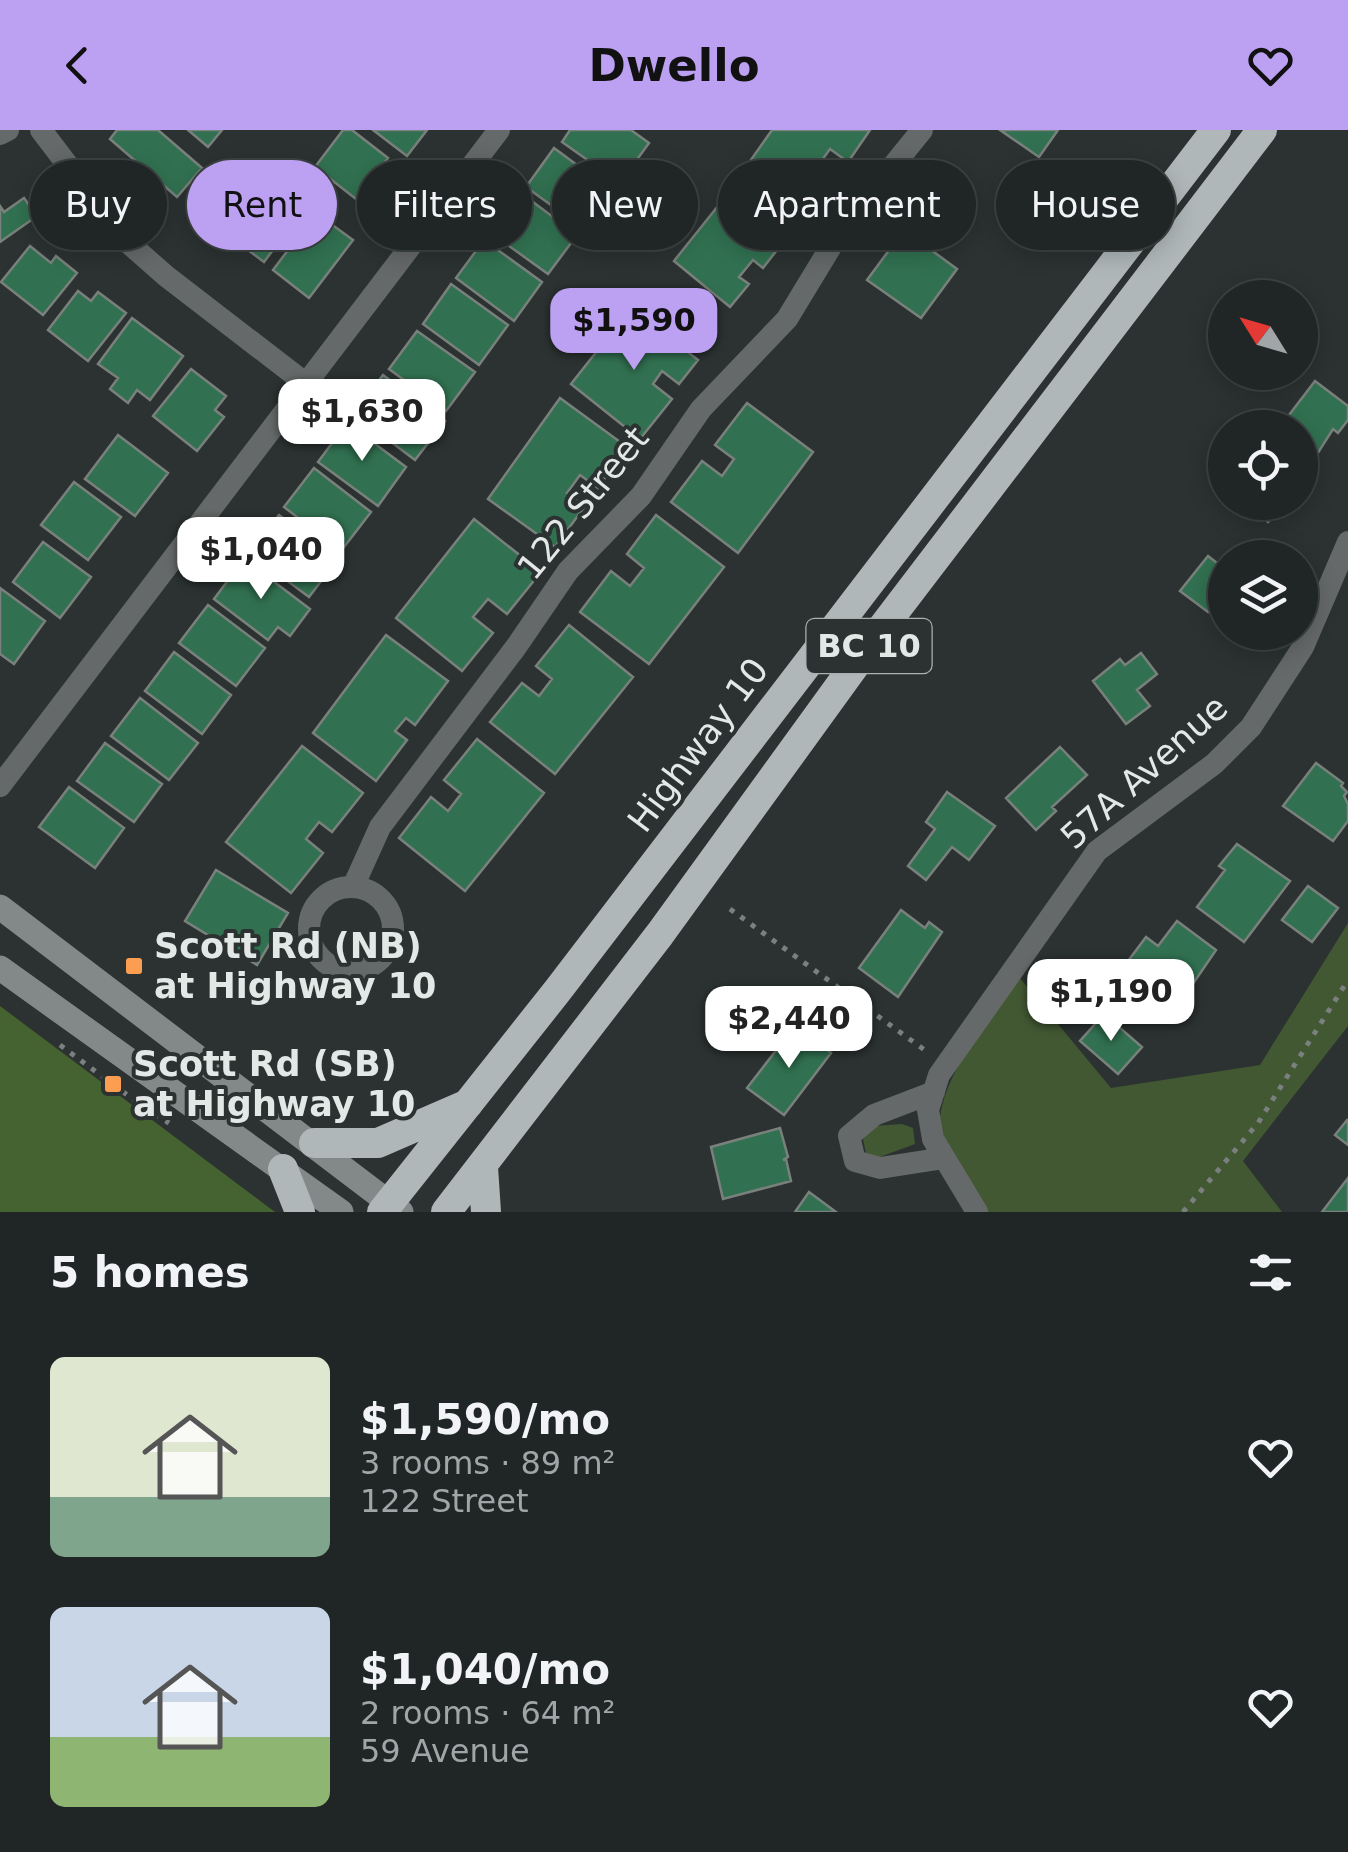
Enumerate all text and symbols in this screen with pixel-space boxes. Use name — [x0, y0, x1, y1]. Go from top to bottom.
icon: back — [50, 38, 105, 93]
icon: heart — [1243, 38, 1298, 93]
text: Dwello — [588, 39, 760, 92]
chip: Buy — [30, 160, 167, 250]
chip: Rent — [187, 160, 337, 250]
chip: Filters — [357, 160, 532, 250]
chip: New — [552, 160, 698, 250]
chip: Apartment — [718, 160, 976, 250]
chip: House — [996, 160, 1175, 250]
north arrow — [1208, 280, 1318, 390]
map controls — [1208, 280, 1318, 650]
pin: $1,590 — [553, 288, 715, 373]
text: $1,590 — [572, 301, 696, 339]
pin: $1,630 — [281, 379, 443, 464]
text: $1,630 — [300, 392, 424, 430]
button: locate — [1208, 410, 1318, 520]
street label: 122 Street — [509, 419, 657, 587]
pin: $1,040 — [180, 517, 342, 602]
text: $1,040 — [199, 530, 323, 568]
button: layers — [1208, 540, 1318, 650]
road number: BC 10 — [806, 619, 932, 673]
street label: Highway 10 — [620, 650, 776, 840]
street label: 57A Avenue — [1053, 687, 1235, 857]
place label: Scott Rd (NB) at Highway 10 — [154, 926, 436, 1006]
marker: Scott Rd (NB) at Highway 10 — [123, 955, 145, 977]
pin: $1,190 — [1030, 959, 1192, 1044]
text: $1,190 — [1049, 972, 1173, 1010]
pin: $2,440 — [708, 986, 870, 1071]
text: $2,440 — [727, 999, 851, 1037]
place label: Scott Rd (SB) at Highway 10 — [133, 1044, 415, 1124]
marker: Scott Rd (SB) at Highway 10 — [102, 1073, 124, 1095]
icon: filters — [1243, 1245, 1298, 1300]
text: 5 homes — [50, 1248, 250, 1297]
text: $1,590/mo — [360, 1395, 610, 1444]
icon: home — [130, 1397, 250, 1517]
icon: heart — [1243, 1430, 1298, 1485]
text: 3 rooms · 89 m² — [360, 1444, 615, 1482]
text: 122 Street — [360, 1482, 528, 1520]
text: $1,040/mo — [360, 1645, 610, 1694]
icon: home — [130, 1647, 250, 1767]
icon: heart — [1243, 1680, 1298, 1735]
text: 2 rooms · 64 m² — [360, 1694, 615, 1732]
text: 59 Avenue — [360, 1732, 530, 1770]

